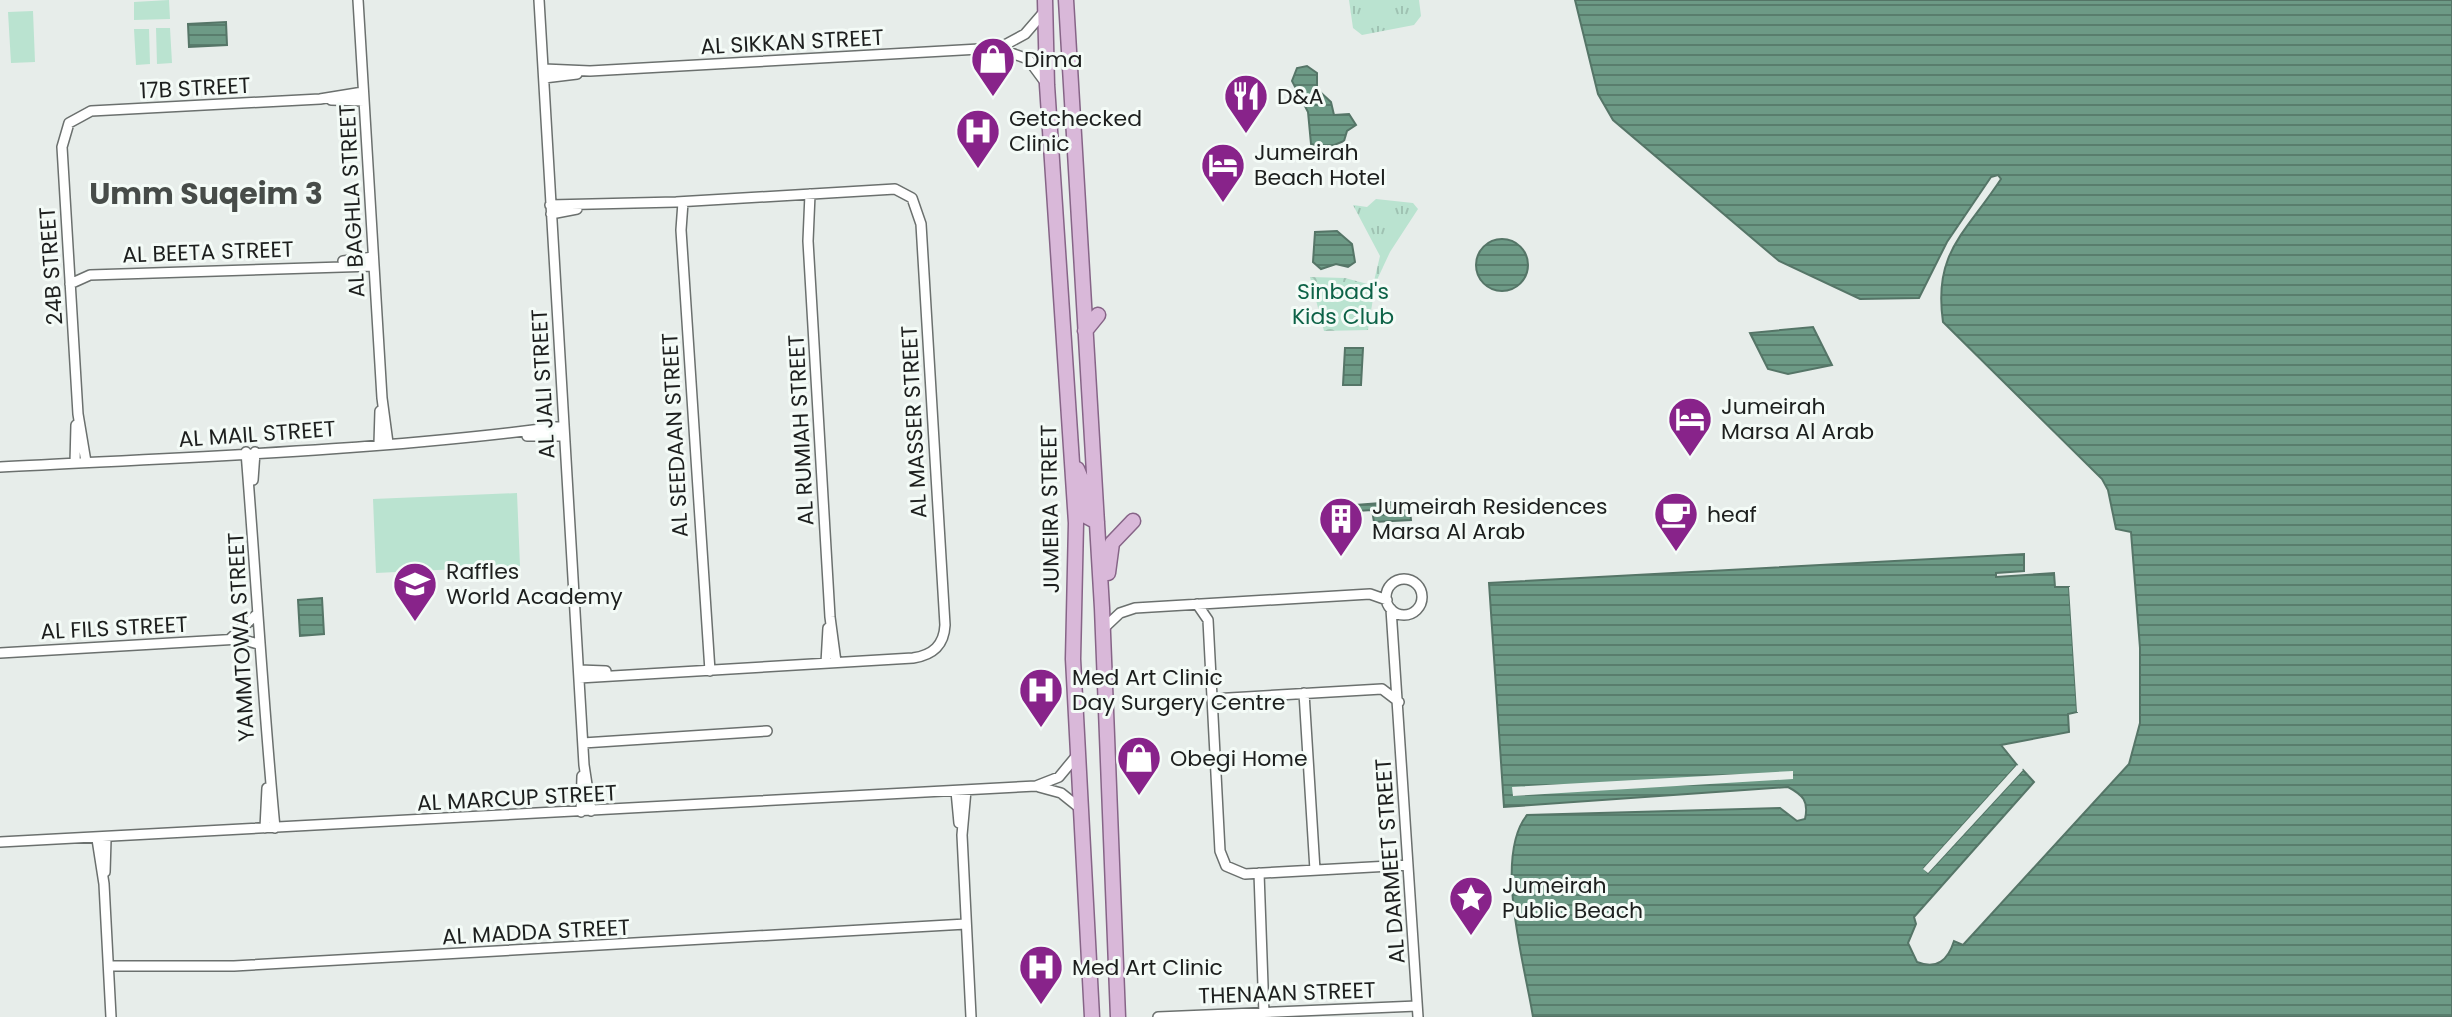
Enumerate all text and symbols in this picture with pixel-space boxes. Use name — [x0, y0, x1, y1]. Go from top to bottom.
street label: AL SIKKAN STREET — [699, 22, 885, 62]
shop icon: Dima — [969, 35, 1017, 98]
place label: Dima — [1024, 44, 1083, 75]
street label: 17B STREET — [139, 70, 251, 106]
restaurant icon: D&A — [1222, 72, 1270, 135]
place label: D&A — [1277, 81, 1324, 112]
street label: AL BAGHLA STREET — [331, 103, 373, 299]
place label: Getchecked Clinic — [1009, 103, 1142, 159]
hospital icon: Getchecked Clinic — [954, 107, 1002, 170]
place label: Jumeirah Beach Hotel — [1254, 137, 1386, 193]
hotel icon: Jumeirah Beach Hotel — [1199, 141, 1247, 204]
district label: Umm Suqeim 3 — [89, 172, 323, 215]
street label: 24B STREET — [31, 206, 71, 326]
street label: AL BEETA STREET — [122, 234, 294, 270]
park label: Sinbad's Kids Club — [1292, 276, 1394, 332]
street label: AL JALI STREET — [524, 308, 562, 460]
street label: AL MASSER STREET — [893, 325, 935, 519]
street label: AL SEEDAAN STREET — [654, 332, 696, 538]
street label: AL RUMIAH STREET — [781, 334, 821, 526]
place label: Jumeirah Marsa Al Arab — [1721, 391, 1874, 447]
hotel icon: Jumeirah Marsa Al Arab — [1666, 395, 1714, 458]
street label: AL MAIL STREET — [177, 413, 337, 455]
street label: JUMEIRA STREET — [1033, 424, 1067, 594]
cafe icon: heaf — [1652, 490, 1700, 553]
place label: Jumeirah Residences Marsa Al Arab — [1372, 491, 1607, 547]
building icon: Jumeirah Residences Marsa Al Arab — [1317, 495, 1365, 558]
place label: heaf — [1707, 499, 1757, 530]
street label: YAMMTOWA STREET — [220, 531, 262, 742]
place label: Raffles World Academy — [446, 556, 623, 612]
school or university icon: Raffles World Academy — [391, 560, 439, 623]
street label: AL FILS STREET — [39, 609, 189, 647]
place label: Med Art Clinic Day Surgery Centre — [1072, 662, 1285, 718]
hospital icon: Med Art Clinic Day Surgery Centre — [1017, 666, 1065, 729]
shop icon: Obegi Home — [1115, 734, 1163, 797]
place label: Obegi Home — [1170, 743, 1308, 774]
street label: AL DARMEET STREET — [1367, 757, 1413, 965]
street label: AL MARCUP STREET — [416, 777, 618, 819]
place label: Jumeirah Public Beach — [1502, 870, 1643, 926]
place icon: Jumeirah Public Beach — [1447, 874, 1495, 937]
street label: AL MADDA STREET — [441, 912, 631, 952]
hospital icon: Med Art Clinic — [1017, 943, 1065, 1006]
place label: Med Art Clinic — [1072, 952, 1223, 983]
street label: THENAAN STREET — [1198, 974, 1376, 1012]

